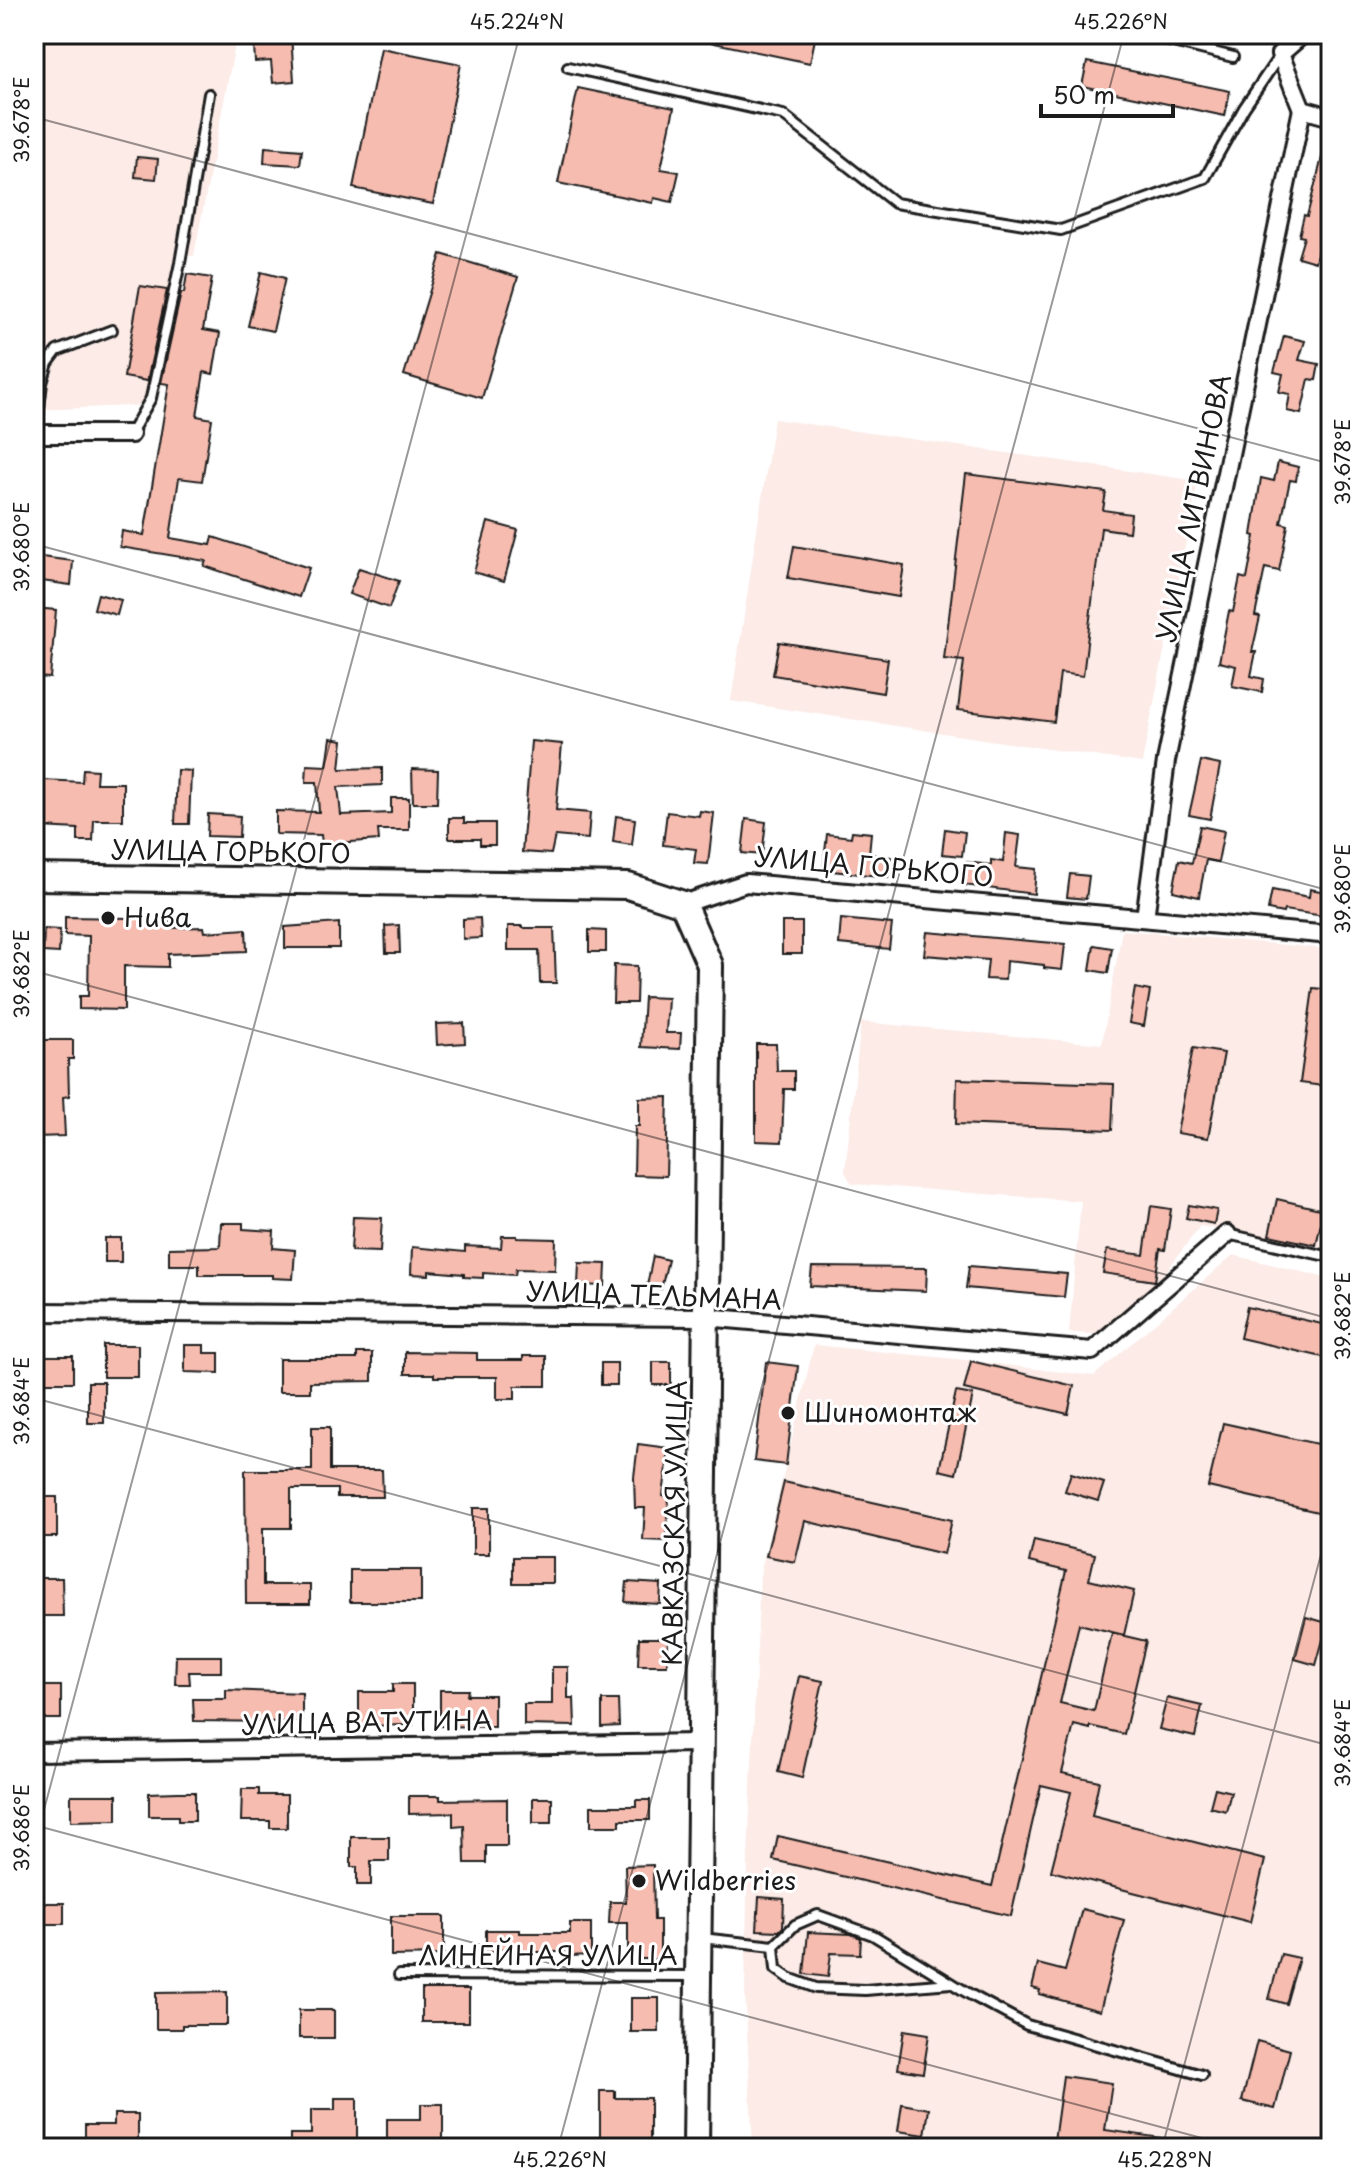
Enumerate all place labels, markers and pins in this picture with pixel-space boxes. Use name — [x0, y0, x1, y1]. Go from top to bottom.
place label: Нива — [124, 897, 192, 936]
marker: Нива — [99, 909, 117, 927]
place label: Шиномонтаж — [804, 1392, 976, 1431]
marker: Шиномонтаж — [779, 1404, 797, 1422]
place label: Wildberries — [655, 1860, 796, 1899]
marker: Wildberries — [630, 1872, 648, 1890]

